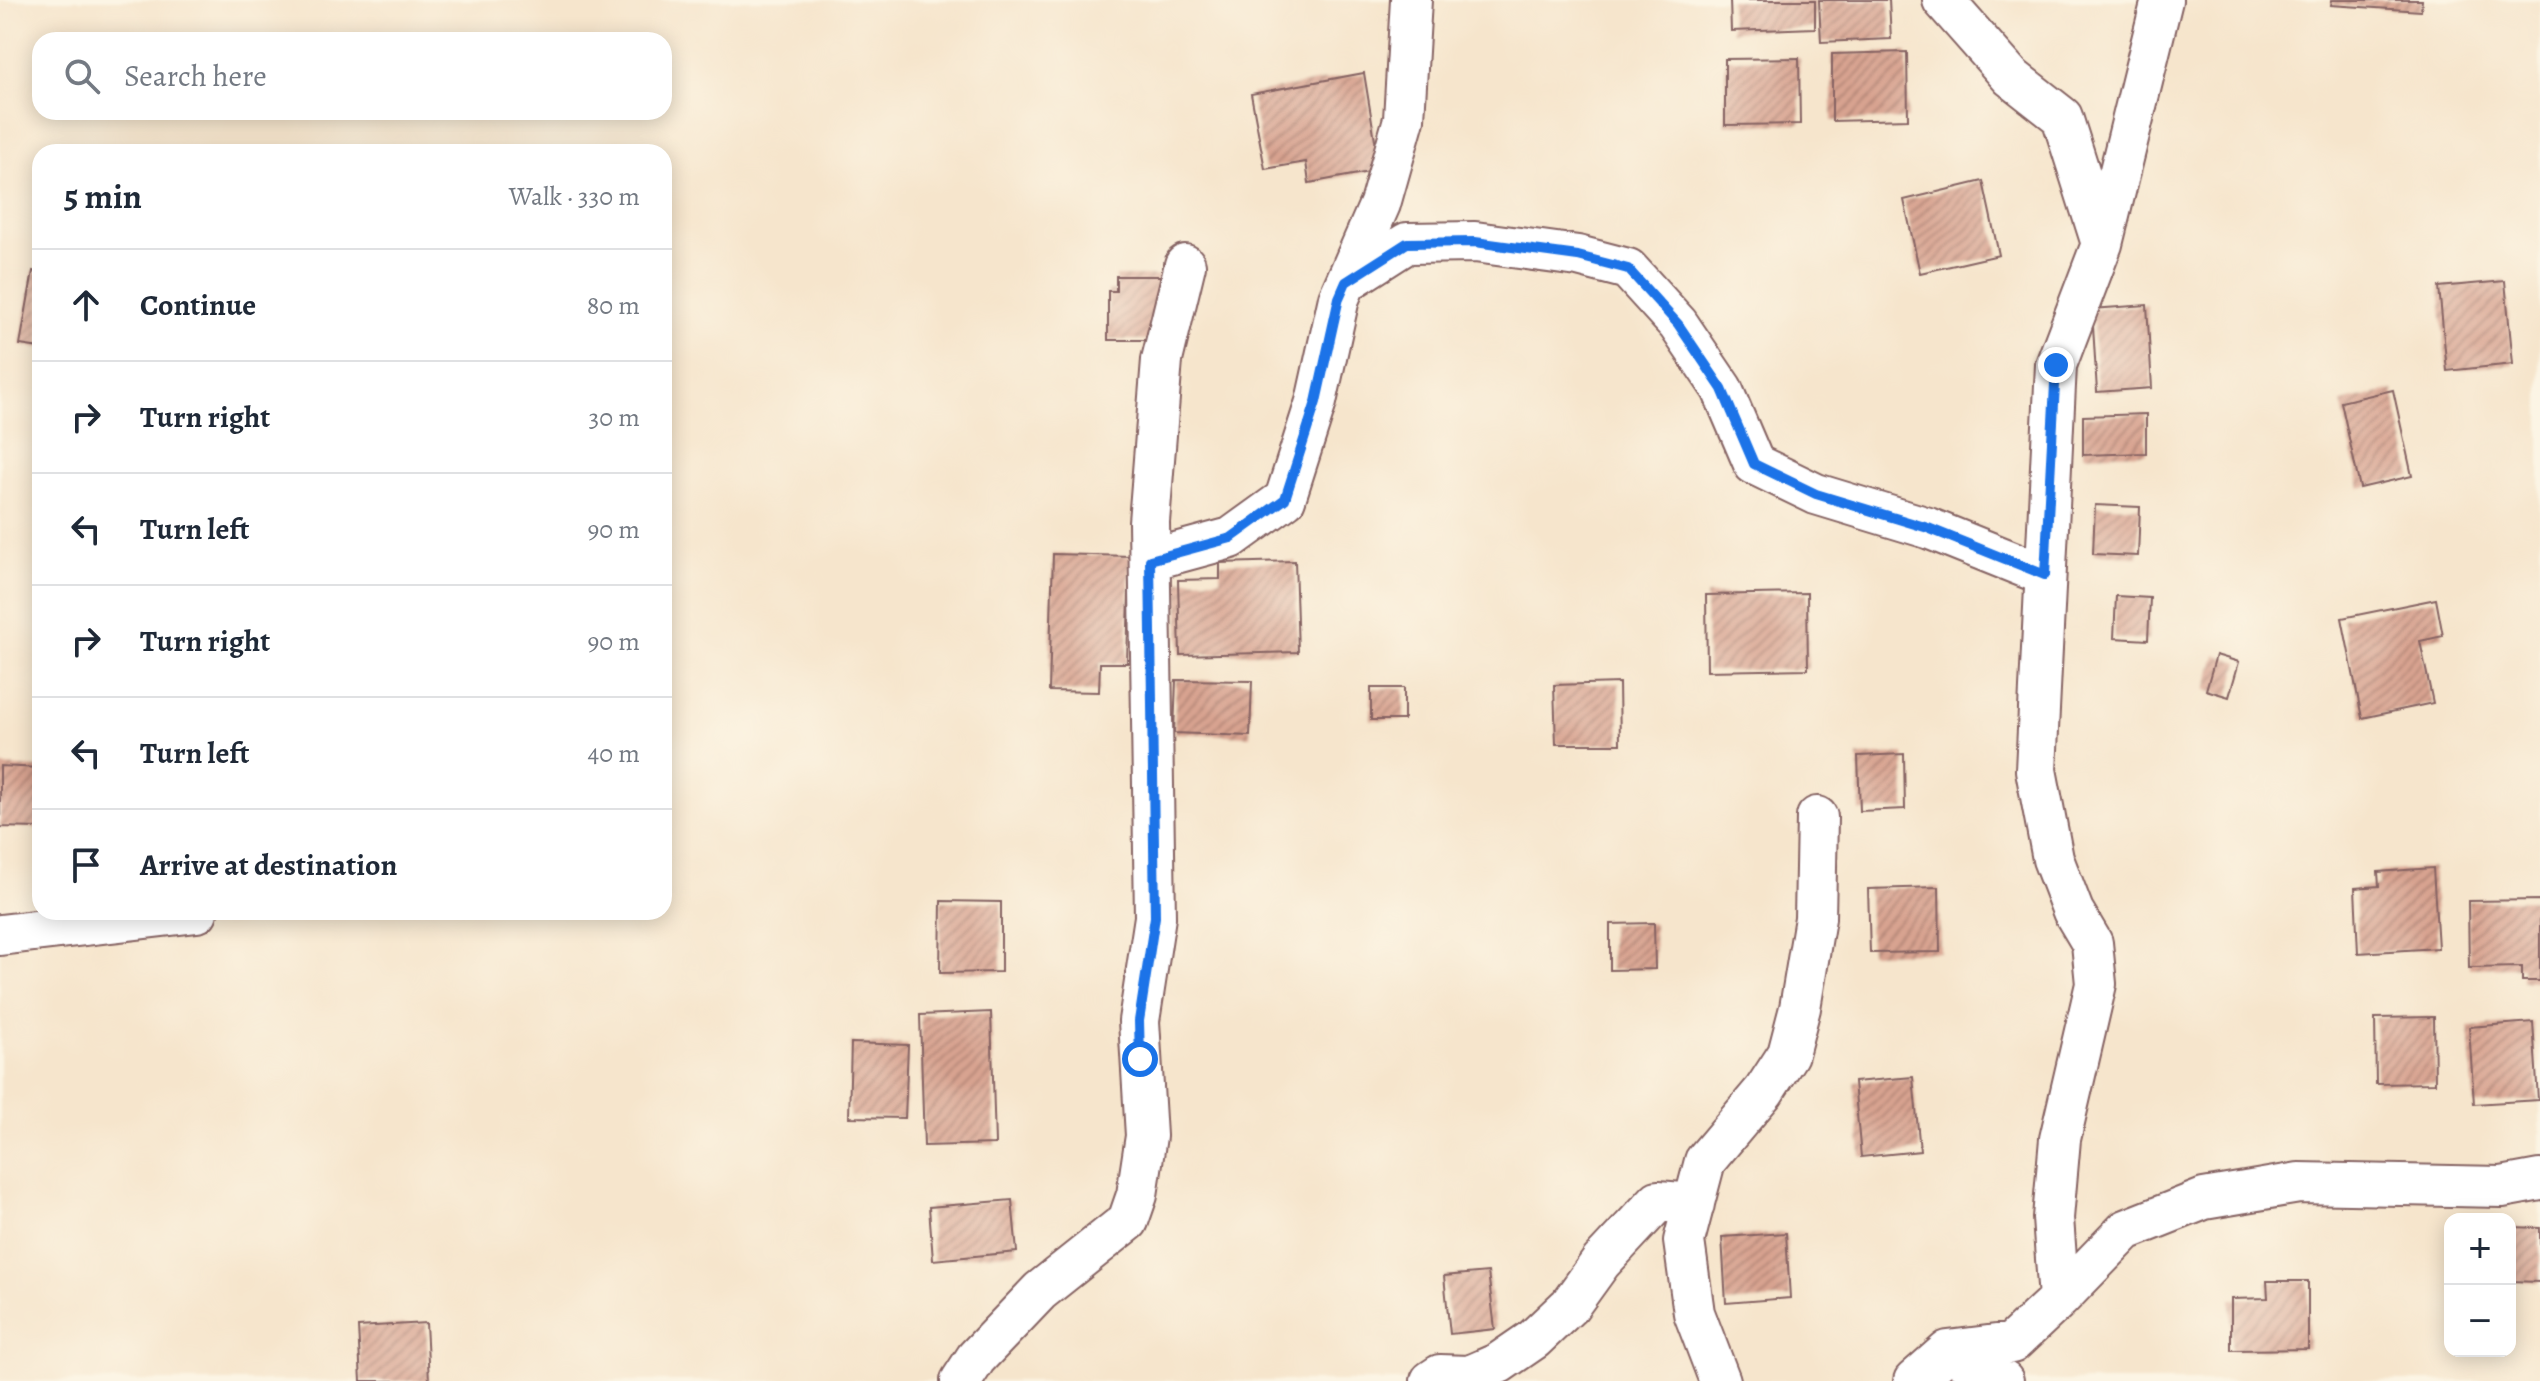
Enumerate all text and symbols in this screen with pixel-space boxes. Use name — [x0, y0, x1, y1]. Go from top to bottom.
search box — [32, 32, 672, 120]
icon: search — [60, 54, 104, 98]
text: Search here — [124, 56, 267, 96]
text: 5 min — [64, 173, 142, 220]
text: Walk · 330 m — [509, 179, 640, 214]
icon: ahead — [64, 283, 108, 327]
text: Continue — [140, 285, 256, 325]
text: 80 m — [587, 288, 640, 323]
route end — [2038, 347, 2074, 383]
icon: right — [64, 395, 108, 439]
text: Turn right — [140, 397, 270, 437]
text: 30 m — [589, 400, 640, 435]
icon: left — [64, 507, 108, 551]
text: Turn left — [140, 509, 249, 549]
text: 90 m — [588, 512, 640, 547]
icon: right — [64, 619, 108, 663]
text: Turn right — [140, 621, 270, 661]
text: 90 m — [588, 624, 640, 659]
icon: left — [64, 731, 108, 775]
text: Turn left — [140, 733, 249, 773]
text: 40 m — [588, 736, 640, 771]
icon: arrive — [64, 843, 108, 887]
text: Arrive at destination — [140, 845, 397, 885]
route start — [1122, 1041, 1158, 1077]
map controls — [2444, 1213, 2516, 1357]
button: + — [2444, 1213, 2516, 1285]
button: − — [2444, 1285, 2516, 1357]

